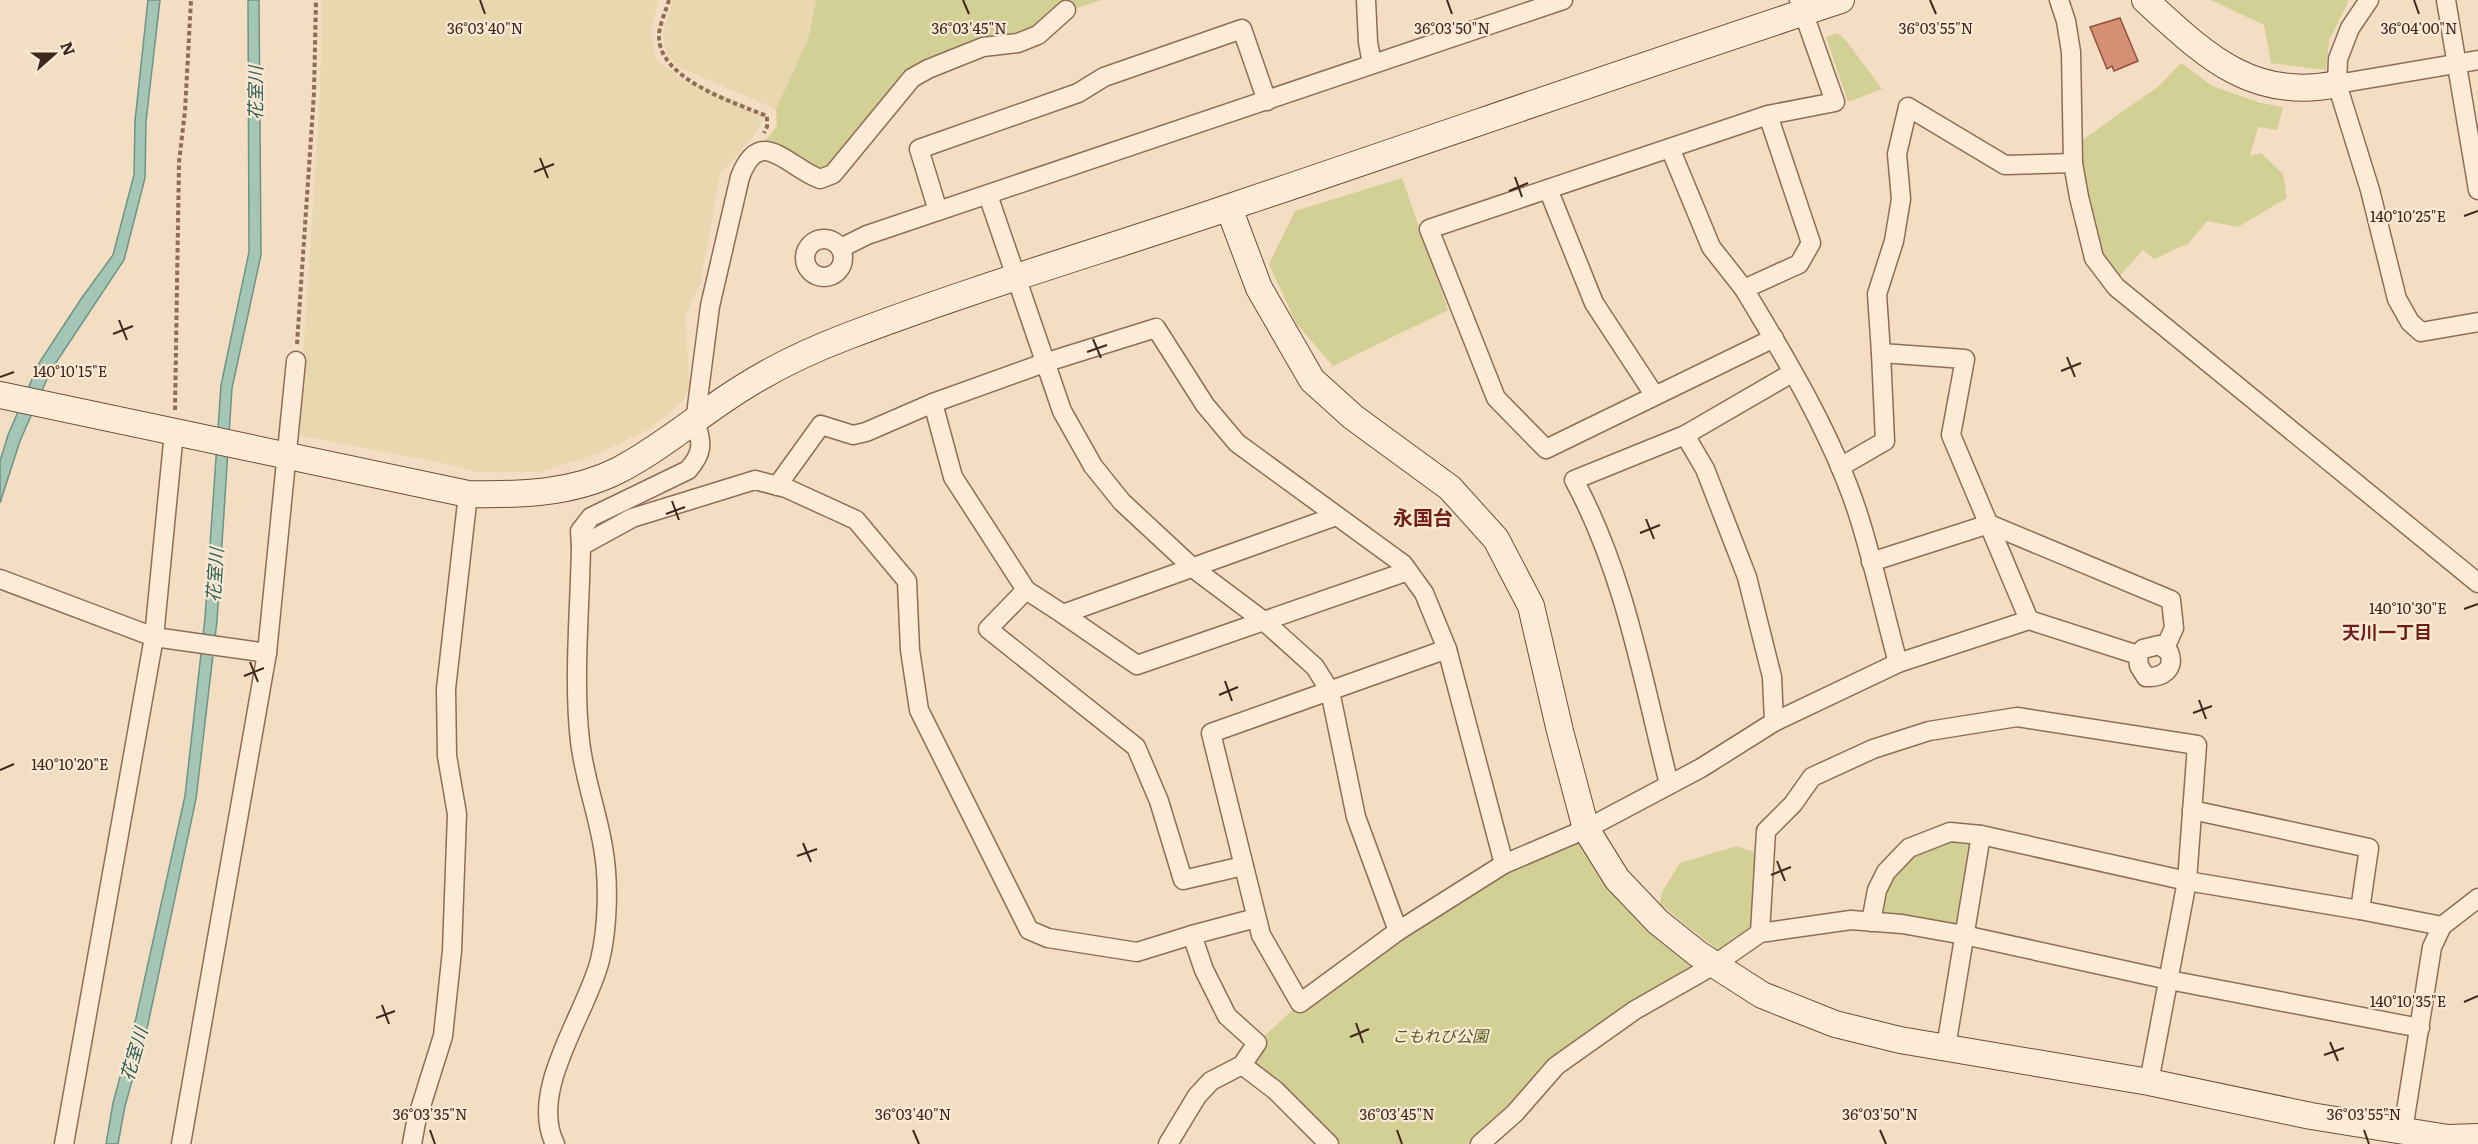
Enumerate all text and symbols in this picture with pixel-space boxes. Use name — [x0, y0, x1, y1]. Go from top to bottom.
text: 36°03'40"N — [447, 16, 523, 39]
text: 36°03'45"N — [931, 16, 1007, 39]
text: 36°03'50"N — [1414, 16, 1490, 39]
text: 36°03'55"N — [1899, 16, 1973, 39]
text: 36°04'00"N — [2380, 16, 2458, 39]
north arrow — [24, 24, 84, 84]
text: N — [55, 38, 83, 59]
water label: 花室川 — [241, 64, 268, 120]
text: 140°10'25"E — [2370, 204, 2446, 227]
text: 140°10'15"E — [33, 359, 107, 382]
district label: 永国台 — [1393, 501, 1453, 531]
water label: 花室川 — [199, 545, 229, 603]
text: 140°10'30"E — [2369, 596, 2447, 619]
district label: 天川一丁目 — [2342, 618, 2432, 645]
text: 140°10'20"E — [31, 752, 109, 775]
text: 140°10'35"E — [2370, 989, 2446, 1012]
water label: 花室川 — [113, 1022, 154, 1084]
park label: こもれび公園 — [1392, 1023, 1490, 1047]
text: 36°03'35"N — [392, 1102, 468, 1125]
text: 36°03'40"N — [875, 1102, 951, 1125]
text: 36°03'45"N — [1359, 1102, 1435, 1125]
text: 36°03'50"N — [1842, 1102, 1918, 1125]
text: 36°03'55"N — [2327, 1102, 2401, 1125]

